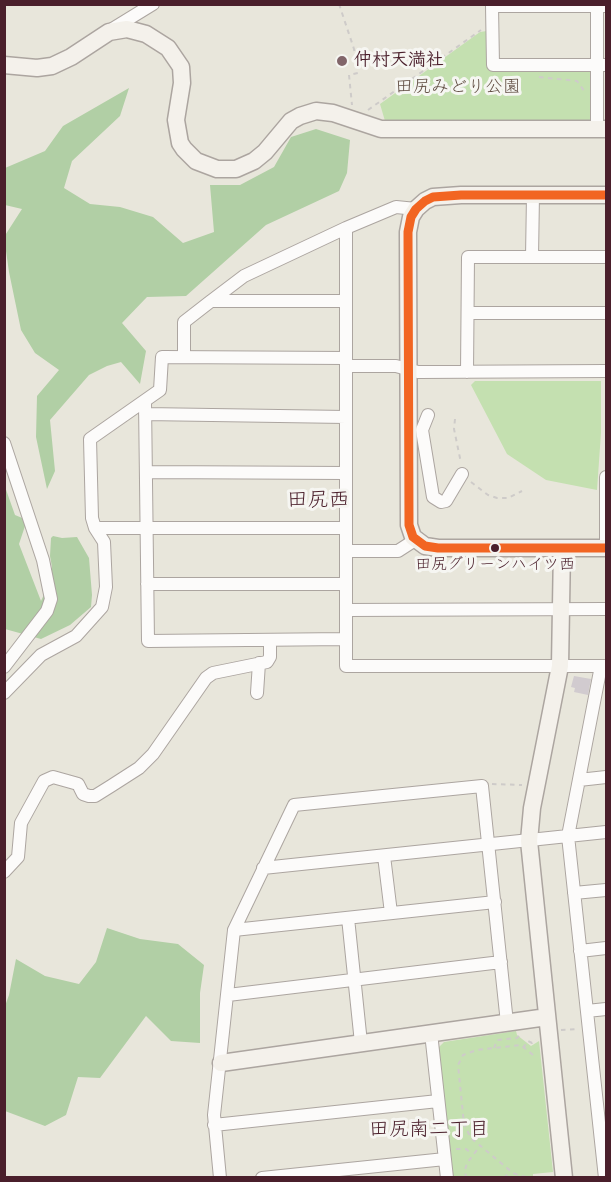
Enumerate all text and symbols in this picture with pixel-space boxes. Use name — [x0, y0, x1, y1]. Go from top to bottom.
place label: 仲村天満社 — [354, 50, 444, 72]
marker: 仲村天満社 — [335, 54, 349, 68]
park label: 田尻みどり公園 — [395, 77, 521, 99]
district label: 田尻西 — [287, 489, 349, 515]
marker: 田尻グリーンハイツ西 — [489, 542, 501, 554]
place label: 田尻グリーンハイツ西 — [415, 556, 575, 576]
district label: 田尻南二丁目 — [369, 1119, 489, 1143]

